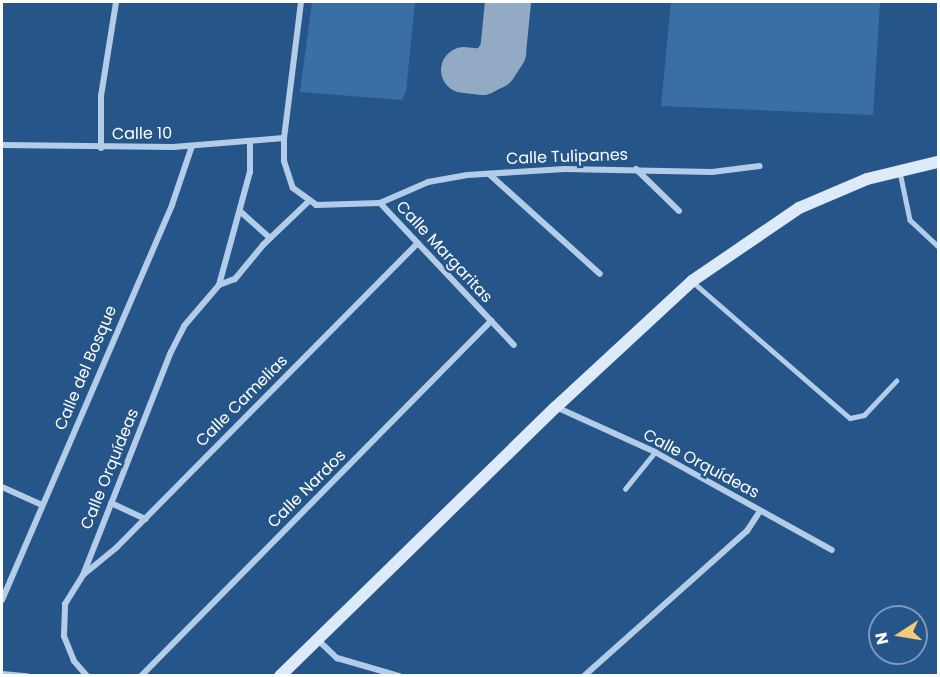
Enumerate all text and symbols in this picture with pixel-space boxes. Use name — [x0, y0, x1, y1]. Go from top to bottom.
street label: Calle 10 — [112, 124, 172, 144]
street label: Calle Tulipanes — [506, 145, 628, 169]
street label: Calle Margaritas — [392, 197, 496, 307]
street label: Calle del Bosque — [51, 303, 121, 433]
street label: Calle Camelias — [192, 351, 292, 451]
street label: Calle Orquídeas — [77, 406, 143, 532]
street label: Calle Orquídeas — [640, 425, 762, 503]
street label: Calle Nardos — [264, 446, 350, 532]
north arrow — [868, 605, 928, 665]
text: N — [869, 630, 894, 647]

